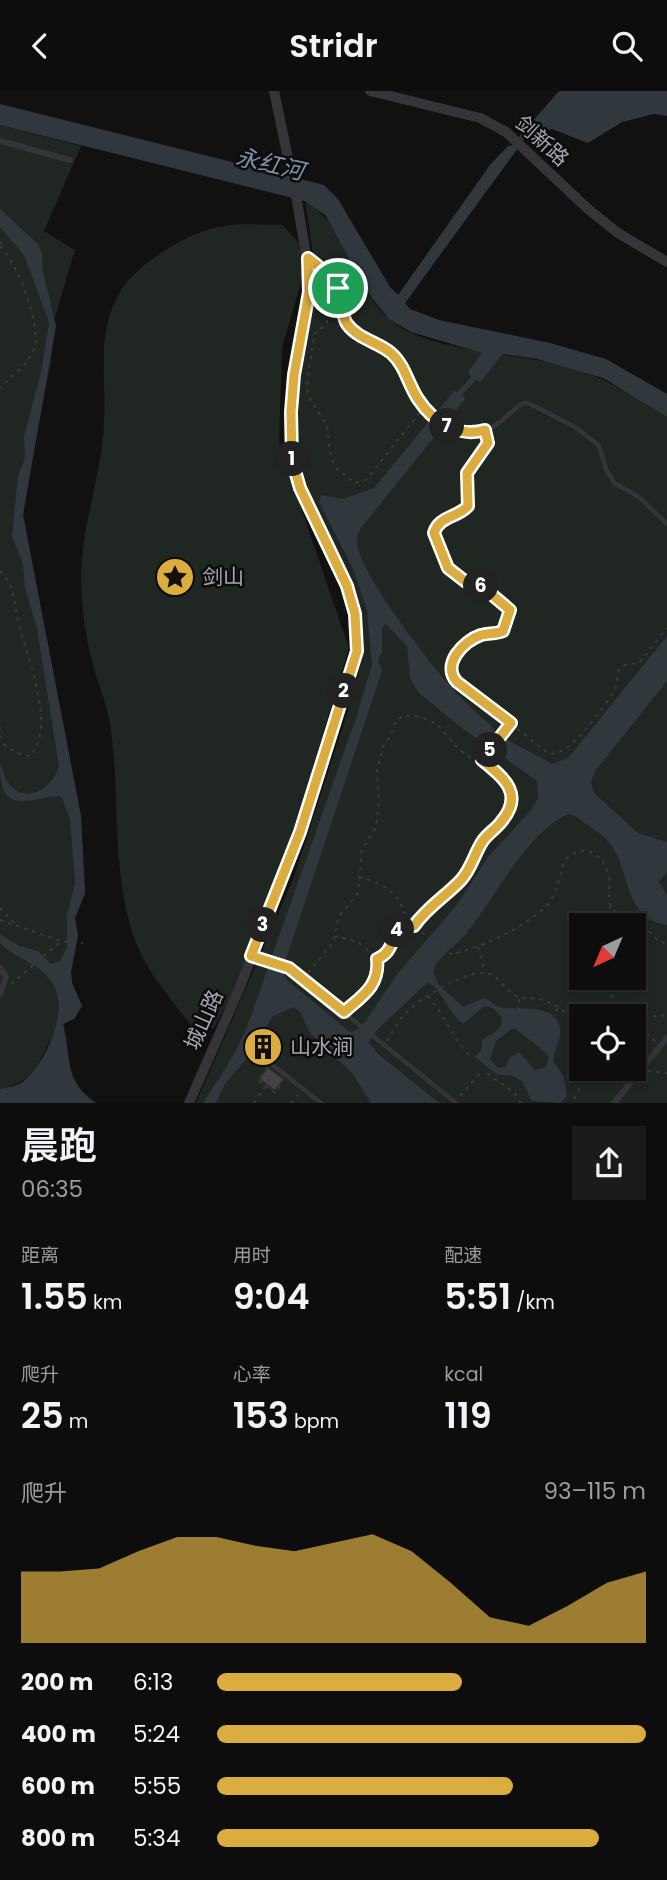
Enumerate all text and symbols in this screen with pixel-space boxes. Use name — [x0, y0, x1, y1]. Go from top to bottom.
text: Stridr — [289, 23, 378, 68]
icon: back — [21, 27, 59, 65]
icon: search — [608, 27, 646, 65]
street label: 剑新路 — [509, 109, 575, 172]
water label: 永红河 — [233, 141, 311, 188]
pin — [308, 258, 368, 318]
icon: arrive — [319, 269, 357, 307]
pin: 7 — [430, 409, 464, 443]
text: 7 — [441, 412, 452, 439]
pin: 1 — [274, 441, 310, 477]
text: 1 — [288, 445, 295, 472]
place icon: 剑山 — [154, 556, 196, 598]
place label: 剑山 — [202, 562, 244, 591]
pin: 6 — [463, 568, 498, 603]
text: 6 — [474, 572, 487, 599]
pin: 2 — [326, 673, 362, 709]
text: 2 — [338, 677, 349, 704]
pin: 5 — [472, 733, 508, 767]
text: 5 — [483, 736, 496, 763]
pin: 3 — [246, 907, 280, 943]
text: 3 — [257, 911, 268, 938]
pin: 4 — [380, 913, 414, 947]
north arrow — [569, 913, 646, 991]
map controls — [569, 913, 646, 1081]
text: 4 — [390, 916, 403, 943]
street label: 城山路 — [177, 985, 230, 1054]
button: locate — [569, 1004, 646, 1081]
building icon: 山水涧 — [242, 1026, 284, 1068]
place label: 山水涧 — [290, 1032, 353, 1061]
text: 晨跑 — [21, 1119, 97, 1172]
button: share — [572, 1126, 646, 1200]
text: 06:35 — [21, 1173, 83, 1205]
text: 距离 — [21, 1242, 59, 1269]
text: 用时 — [233, 1242, 271, 1269]
text: 配速 — [444, 1242, 482, 1269]
text: 1.55 — [21, 1272, 88, 1321]
text: 9:04 — [233, 1272, 310, 1321]
text: 5:51 — [444, 1272, 511, 1321]
text: km — [88, 1289, 122, 1316]
text: /km — [511, 1289, 555, 1316]
text: 爬升 — [21, 1361, 59, 1388]
text: 心率 — [233, 1361, 271, 1388]
text: kcal — [444, 1361, 483, 1388]
text: 25 — [21, 1391, 64, 1440]
text: 153 — [233, 1391, 289, 1440]
text: 119 — [444, 1391, 492, 1440]
text: m — [64, 1408, 88, 1435]
text: bpm — [289, 1408, 339, 1435]
text: 93–115 m — [543, 1475, 646, 1507]
text: 爬升 — [21, 1477, 67, 1509]
text: 200 m — [21, 1666, 93, 1698]
text: 6:13 — [133, 1666, 173, 1698]
text: 400 m — [21, 1718, 96, 1750]
text: 5:24 — [133, 1718, 180, 1750]
text: 600 m — [21, 1770, 95, 1802]
text: 5:55 — [133, 1770, 181, 1802]
text: 800 m — [21, 1822, 95, 1854]
text: 5:34 — [133, 1822, 180, 1854]

